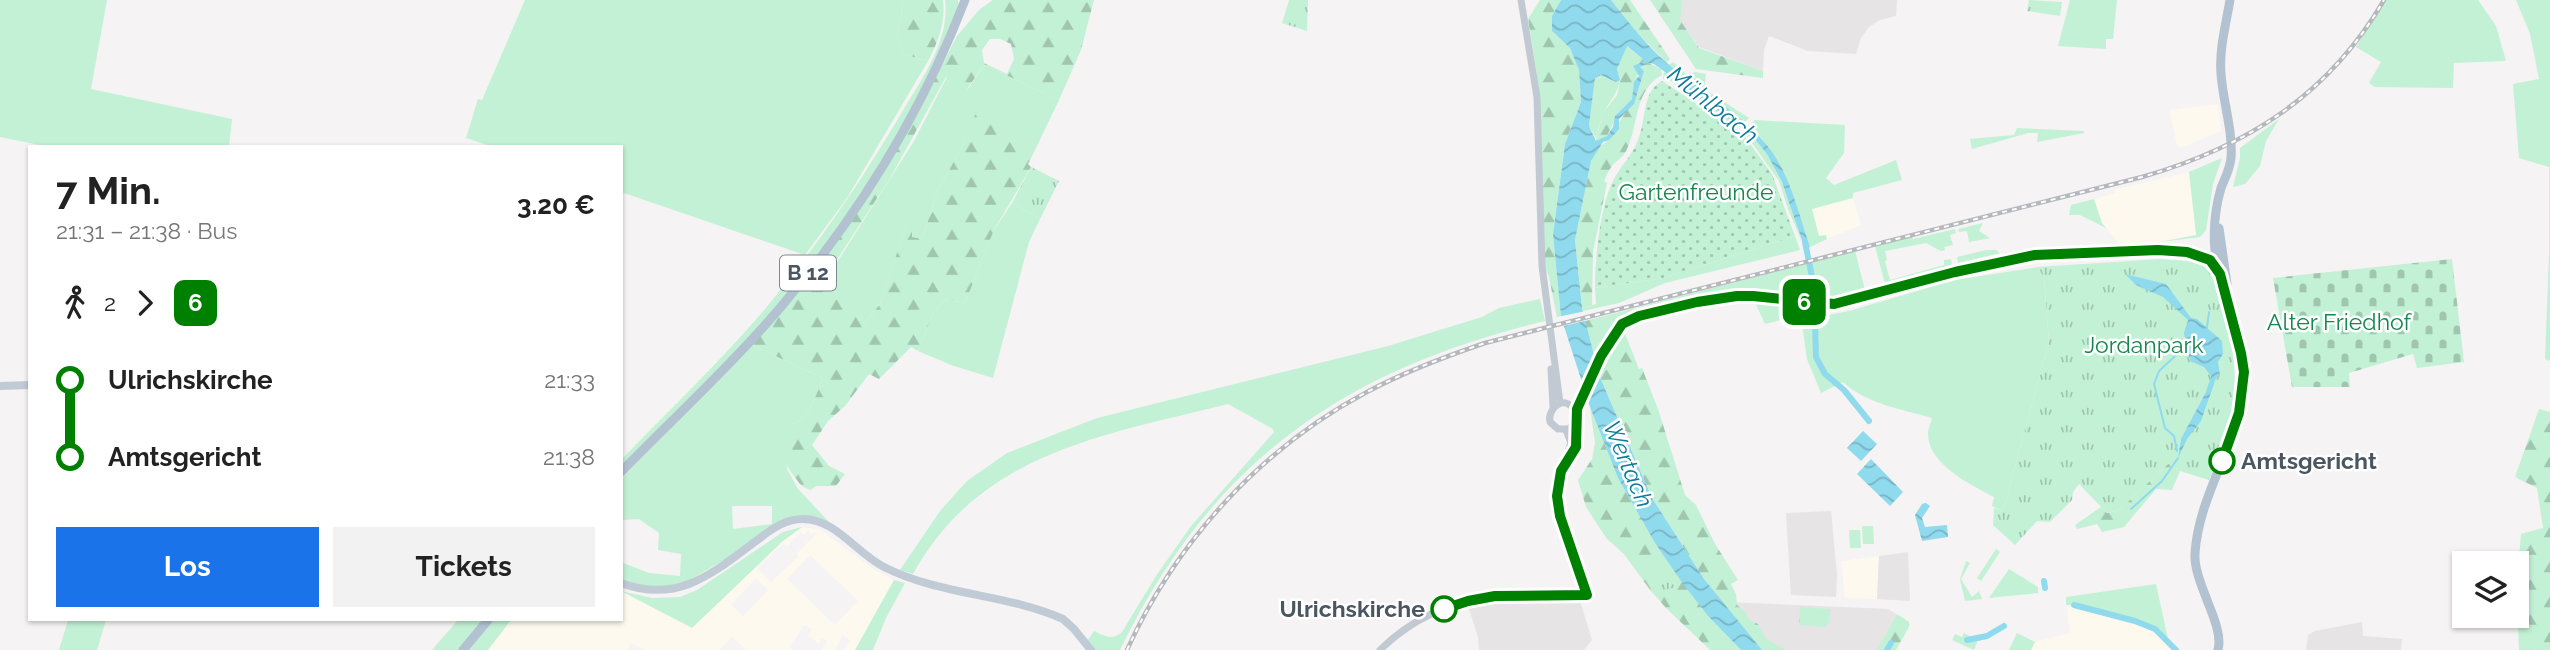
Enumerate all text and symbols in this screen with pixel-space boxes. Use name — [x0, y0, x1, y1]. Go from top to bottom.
water label: Mühlbach — [1662, 59, 1764, 150]
text: 7 Min. — [56, 168, 161, 213]
park label: Gartenfreunde — [1618, 178, 1774, 205]
text: 3.20 € — [517, 190, 595, 220]
text: 21:31 – 21:38 · Bus — [56, 217, 237, 244]
road number: B 12 — [780, 256, 836, 290]
line badge: 6 — [1781, 279, 1827, 325]
icon: walk — [56, 284, 94, 322]
icon: forward — [126, 284, 164, 322]
text: 6 — [1797, 287, 1811, 316]
text: 6 — [188, 288, 203, 317]
text: 2 — [104, 289, 116, 316]
park label: Alter Friedhof — [2267, 308, 2413, 335]
park label: Jordanpark — [2084, 331, 2204, 358]
text: Ulrichskirche — [108, 365, 273, 395]
text: 21:33 — [544, 366, 595, 393]
water label: Wertach — [1597, 416, 1660, 512]
text: Amtsgericht — [108, 442, 261, 472]
text: 21:38 — [543, 443, 595, 470]
place label: Amtsgericht — [2241, 447, 2377, 474]
marker: Amtsgericht — [2209, 448, 2235, 474]
button: Los — [56, 527, 319, 607]
button: Tickets — [333, 527, 595, 607]
map controls — [2452, 551, 2529, 628]
button: layers — [2452, 551, 2529, 628]
place label: Ulrichskirche — [1279, 595, 1425, 622]
marker: Ulrichskirche — [1431, 596, 1457, 622]

